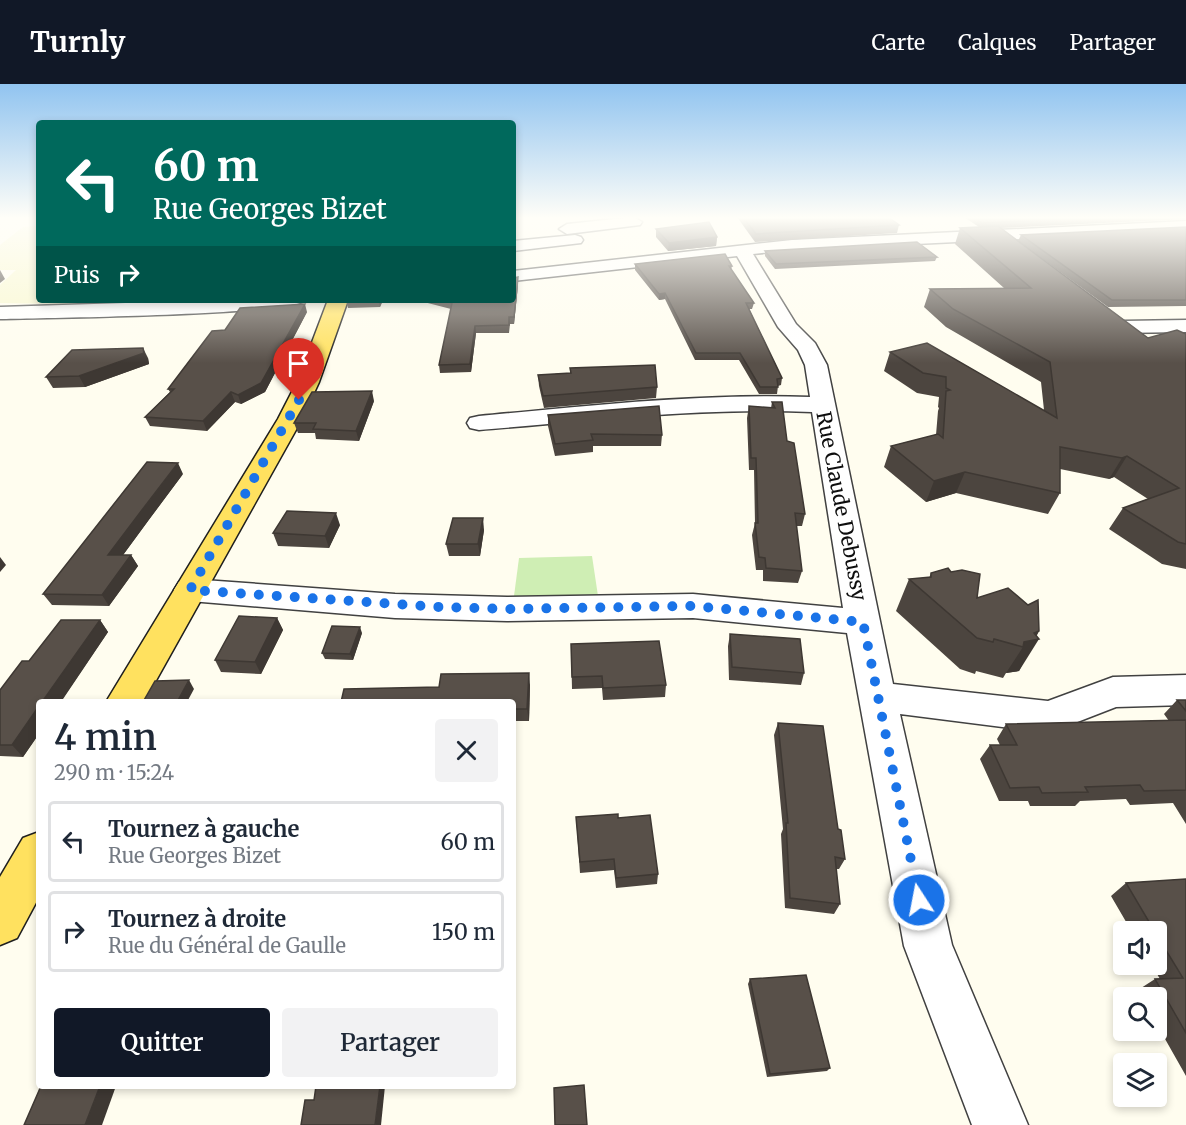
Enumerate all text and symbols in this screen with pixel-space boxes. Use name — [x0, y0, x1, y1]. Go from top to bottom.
text: Turnly — [30, 24, 125, 60]
text: Carte — [872, 29, 925, 56]
text: Calques — [958, 29, 1037, 56]
text: Partager — [1070, 29, 1156, 56]
text: 60 m — [153, 140, 259, 192]
icon: left — [54, 144, 132, 222]
text: Rue Georges Bizet — [153, 192, 387, 226]
icon: right — [112, 258, 145, 291]
text: Puis — [54, 261, 100, 289]
pin — [273, 338, 324, 400]
icon: arrive — [282, 347, 315, 380]
street label: Rue Claude Debussy — [811, 409, 873, 603]
text: 4 min — [54, 715, 157, 760]
button: close — [435, 719, 498, 782]
text: 290 m · 15:24 — [54, 760, 174, 785]
text: Tournez à gauche — [108, 815, 299, 843]
icon: left — [57, 825, 90, 858]
text: 60 m — [441, 828, 495, 856]
text: Rue Georges Bizet — [108, 843, 281, 868]
position arrow — [887, 868, 951, 932]
text: Tournez à droite — [108, 905, 286, 933]
icon: right — [57, 915, 90, 948]
text: 150 m — [432, 918, 495, 946]
map controls — [1113, 921, 1167, 1107]
button: sound — [1113, 921, 1167, 975]
text: Rue du Général de Gaulle — [108, 933, 346, 958]
button: search — [1113, 987, 1167, 1041]
button: Quitter — [54, 1008, 270, 1077]
button: Partager — [282, 1008, 498, 1077]
button: layers — [1113, 1053, 1167, 1107]

